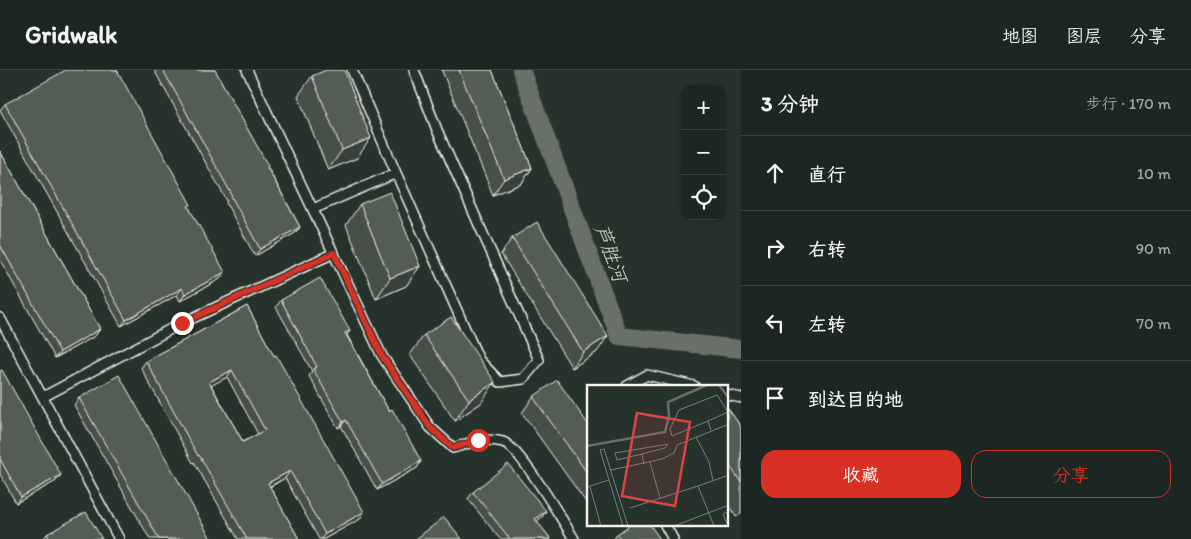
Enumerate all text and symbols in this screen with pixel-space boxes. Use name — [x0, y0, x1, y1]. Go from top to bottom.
text: Gridwalk — [25, 20, 117, 49]
text: 地图 — [1002, 25, 1038, 47]
text: 图层 — [1066, 25, 1102, 47]
text: 分享 — [1130, 25, 1166, 47]
map controls — [681, 85, 726, 220]
button: + — [681, 85, 726, 130]
text: 3 分钟 — [761, 91, 819, 116]
text: 步行 · 170 m — [1086, 94, 1171, 113]
button: − — [681, 130, 726, 175]
icon: ahead — [761, 159, 789, 187]
text: 直行 — [808, 163, 846, 186]
text: 10 m — [1137, 164, 1171, 183]
button: locate — [681, 175, 726, 220]
water label: 芦胜河 — [589, 221, 634, 288]
icon: right — [761, 234, 789, 262]
text: 右转 — [808, 238, 846, 261]
text: 90 m — [1136, 239, 1171, 258]
icon: left — [761, 309, 789, 337]
route end — [171, 312, 194, 335]
text: 左转 — [808, 313, 846, 336]
text: 70 m — [1136, 314, 1171, 333]
icon: arrive — [761, 384, 789, 412]
inset map — [587, 385, 728, 526]
text: 到达目的地 — [808, 388, 903, 411]
route start — [467, 429, 490, 452]
button: 收藏 — [761, 450, 961, 498]
button: 分享 — [971, 450, 1171, 498]

